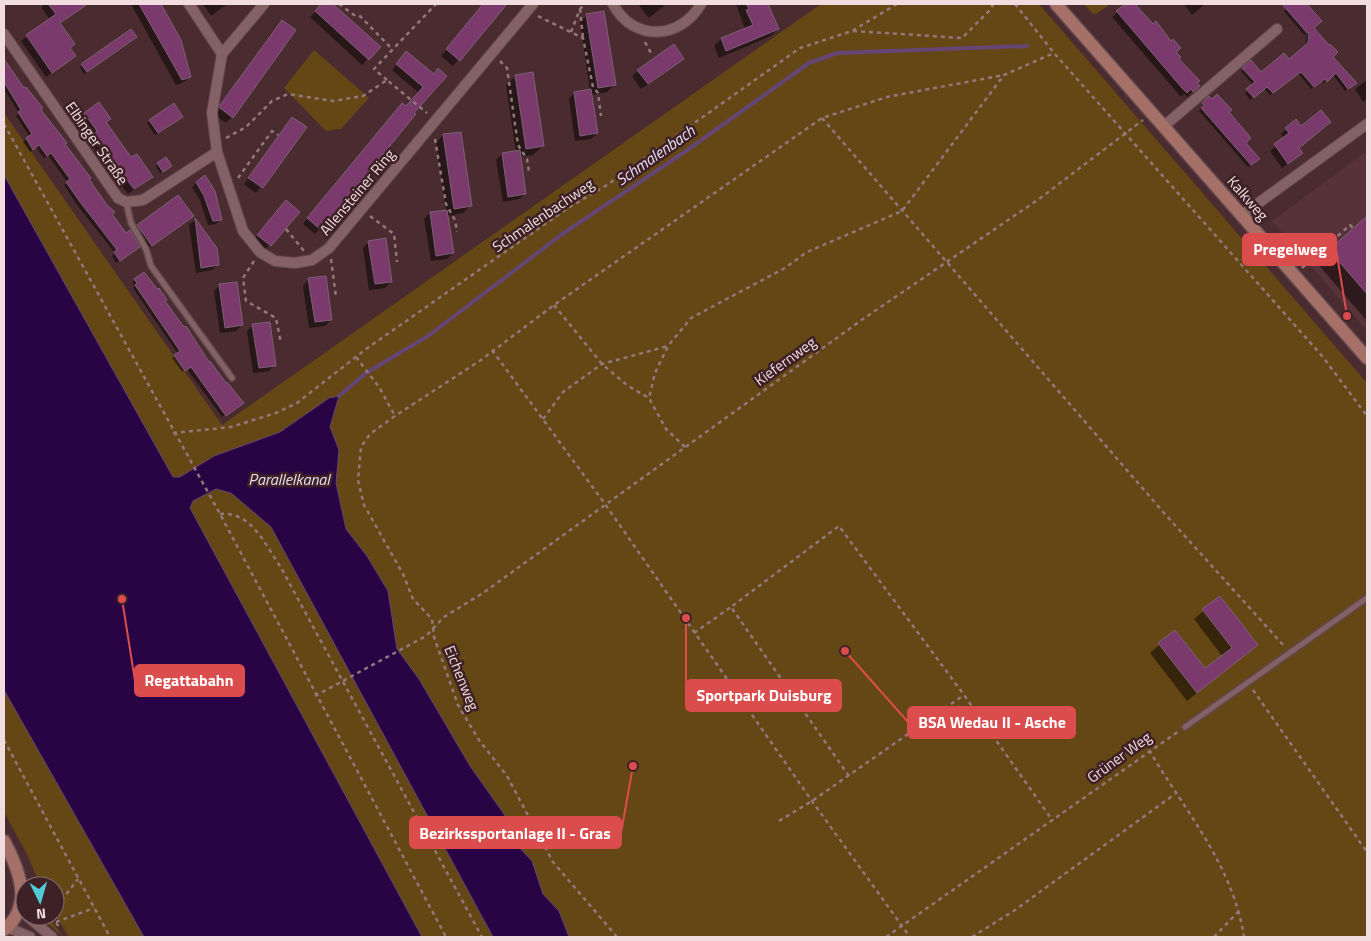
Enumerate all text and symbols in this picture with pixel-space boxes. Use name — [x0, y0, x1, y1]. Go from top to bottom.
street label: Elbinger Straße — [60, 97, 134, 189]
water label: Schmalenbach — [610, 118, 700, 191]
street label: Allensteiner Ring — [314, 143, 400, 240]
street label: Kalkweg — [1222, 170, 1274, 226]
street label: Schmalenbachweg — [487, 172, 599, 258]
callout: Pregelweg — [1243, 234, 1336, 265]
text: Pregelweg — [1253, 237, 1327, 261]
street label: Kiefernweg — [749, 330, 821, 391]
water label: Parallelkanal — [248, 467, 331, 491]
street label: Eichenweg — [439, 642, 486, 714]
callout: Regattabahn — [135, 665, 244, 696]
text: Regattabahn — [144, 668, 234, 692]
callout: Sportpark Duisburg — [686, 680, 841, 711]
text: Sportpark Duisburg — [696, 683, 832, 707]
callout: BSA Wedau II - Asche — [908, 707, 1075, 738]
text: BSA Wedau II - Asche — [918, 710, 1066, 734]
street label: Grüner Weg — [1082, 726, 1156, 788]
callout: Bezirkssportanlage II - Gras — [410, 817, 621, 848]
text: Bezirkssportanlage II - Gras — [419, 821, 611, 845]
north arrow — [15, 876, 65, 926]
text: N — [35, 904, 47, 925]

